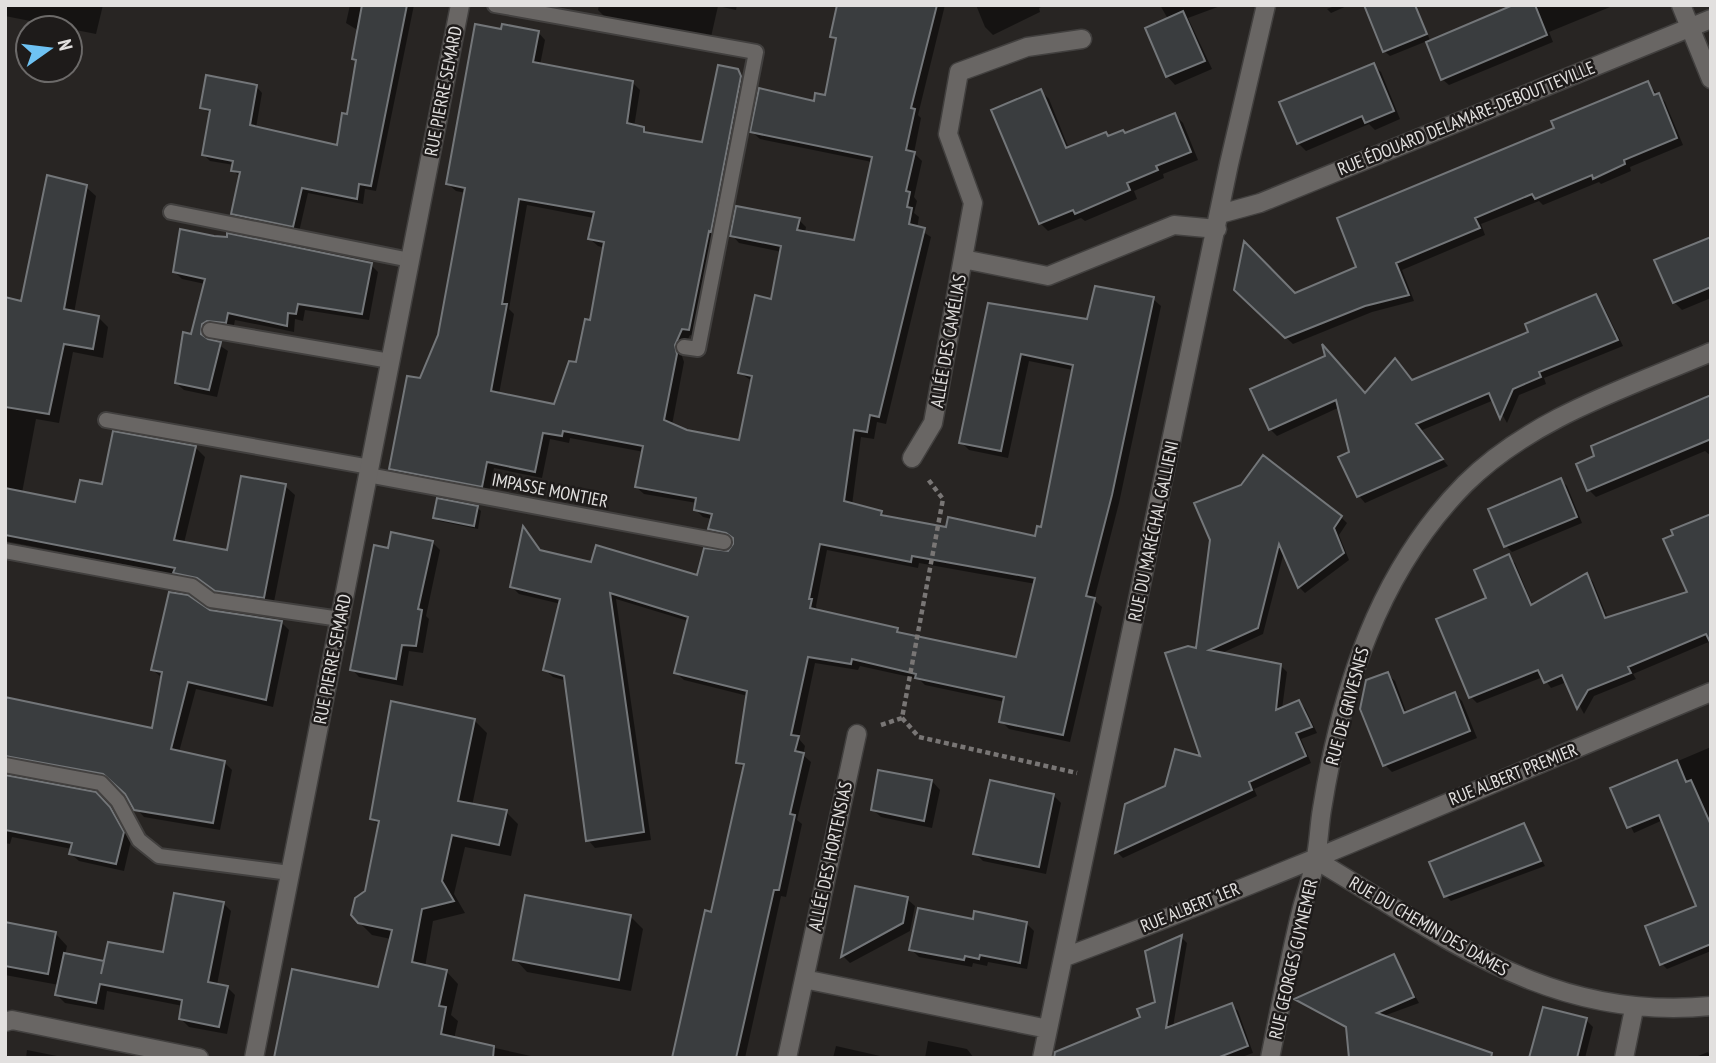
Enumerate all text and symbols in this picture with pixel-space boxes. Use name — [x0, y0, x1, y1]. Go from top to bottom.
north arrow — [14, 14, 84, 84]
street label: RUE PIERRE SEMARD — [419, 24, 467, 158]
text: N — [53, 37, 78, 53]
street label: RUE ÉDOUARD DELAMARE-DEBOUTTEVILLE — [1334, 56, 1598, 180]
street label: ALLÉE DES CAMÉLIAS — [925, 272, 971, 409]
street label: RUE DU MARÉCHAL GALLIENI — [1123, 439, 1183, 623]
street label: IMPASSE MONTIER — [490, 467, 610, 513]
street label: RUE PIERRE SEMARD — [308, 592, 356, 726]
street label: RUE DE GRIVESNES — [1320, 644, 1374, 767]
street label: RUE ALBERT PREMIER — [1445, 738, 1581, 810]
street label: ALLÉE DES HORTENSIAS — [803, 779, 857, 933]
street label: RUE DU CHEMIN DES DAMES — [1345, 871, 1513, 981]
street label: RUE GEORGES GUYNEMER — [1263, 876, 1323, 1041]
street label: RUE ALBERT 1ER — [1137, 877, 1243, 937]

